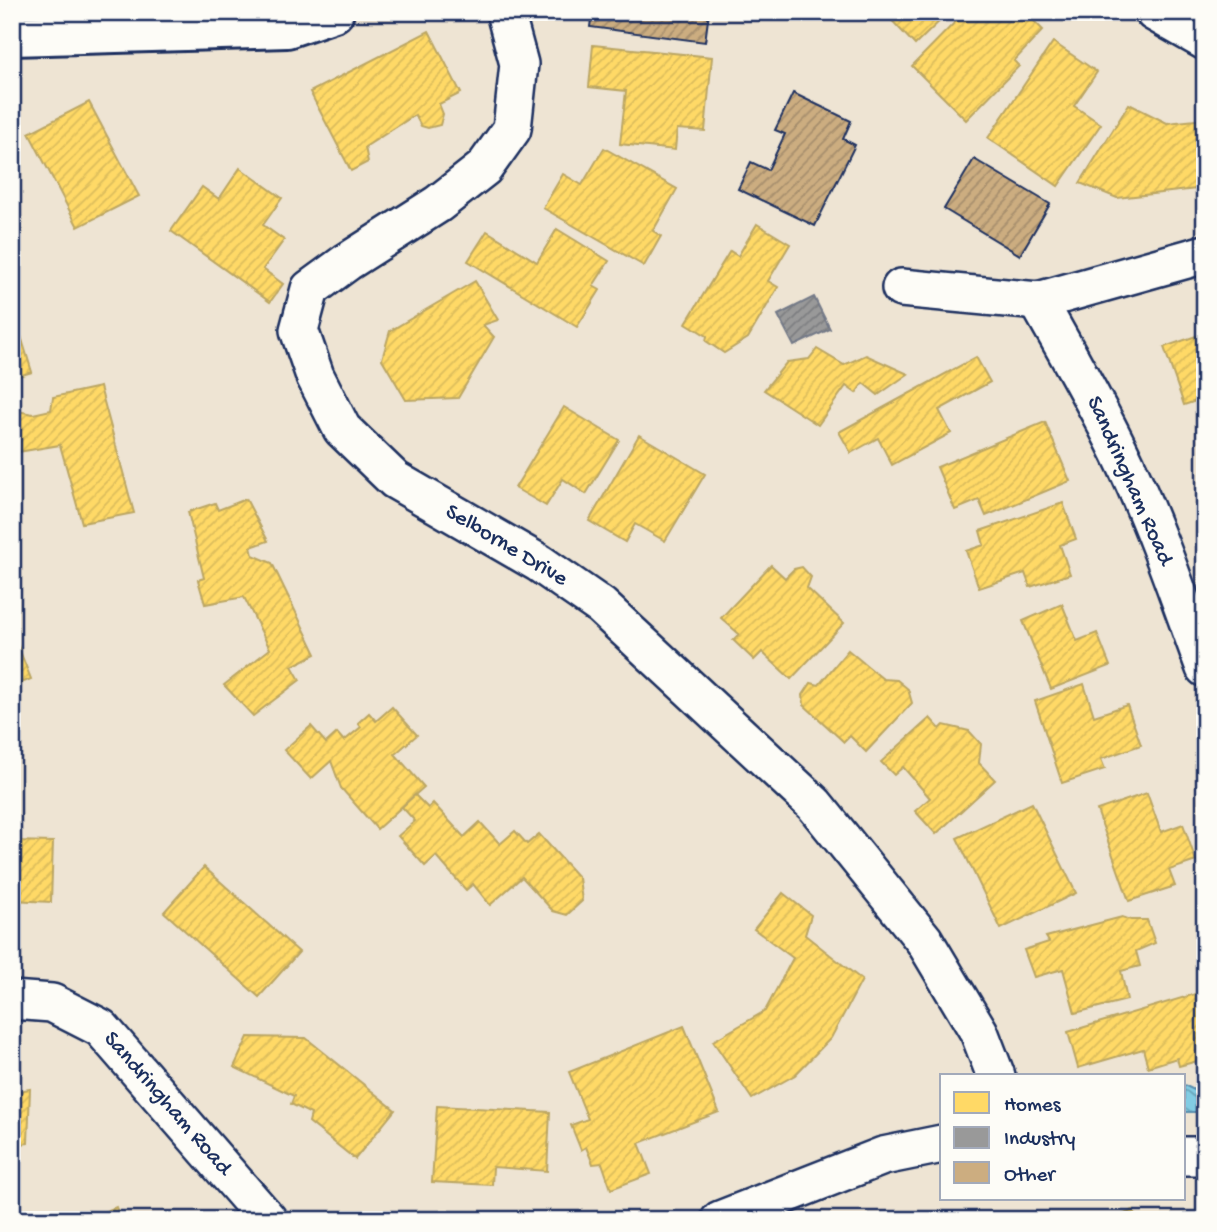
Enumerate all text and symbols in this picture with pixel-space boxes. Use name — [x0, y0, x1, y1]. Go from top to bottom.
street label: Sandringham Road — [1080, 392, 1179, 571]
street label: Selborne Drive — [440, 499, 573, 594]
street label: Sandringham Road — [97, 1026, 238, 1183]
legend — [940, 1074, 1186, 1200]
text: Homes — [1004, 1094, 1062, 1119]
text: Industry — [1004, 1128, 1075, 1153]
text: Other — [1004, 1164, 1056, 1189]

